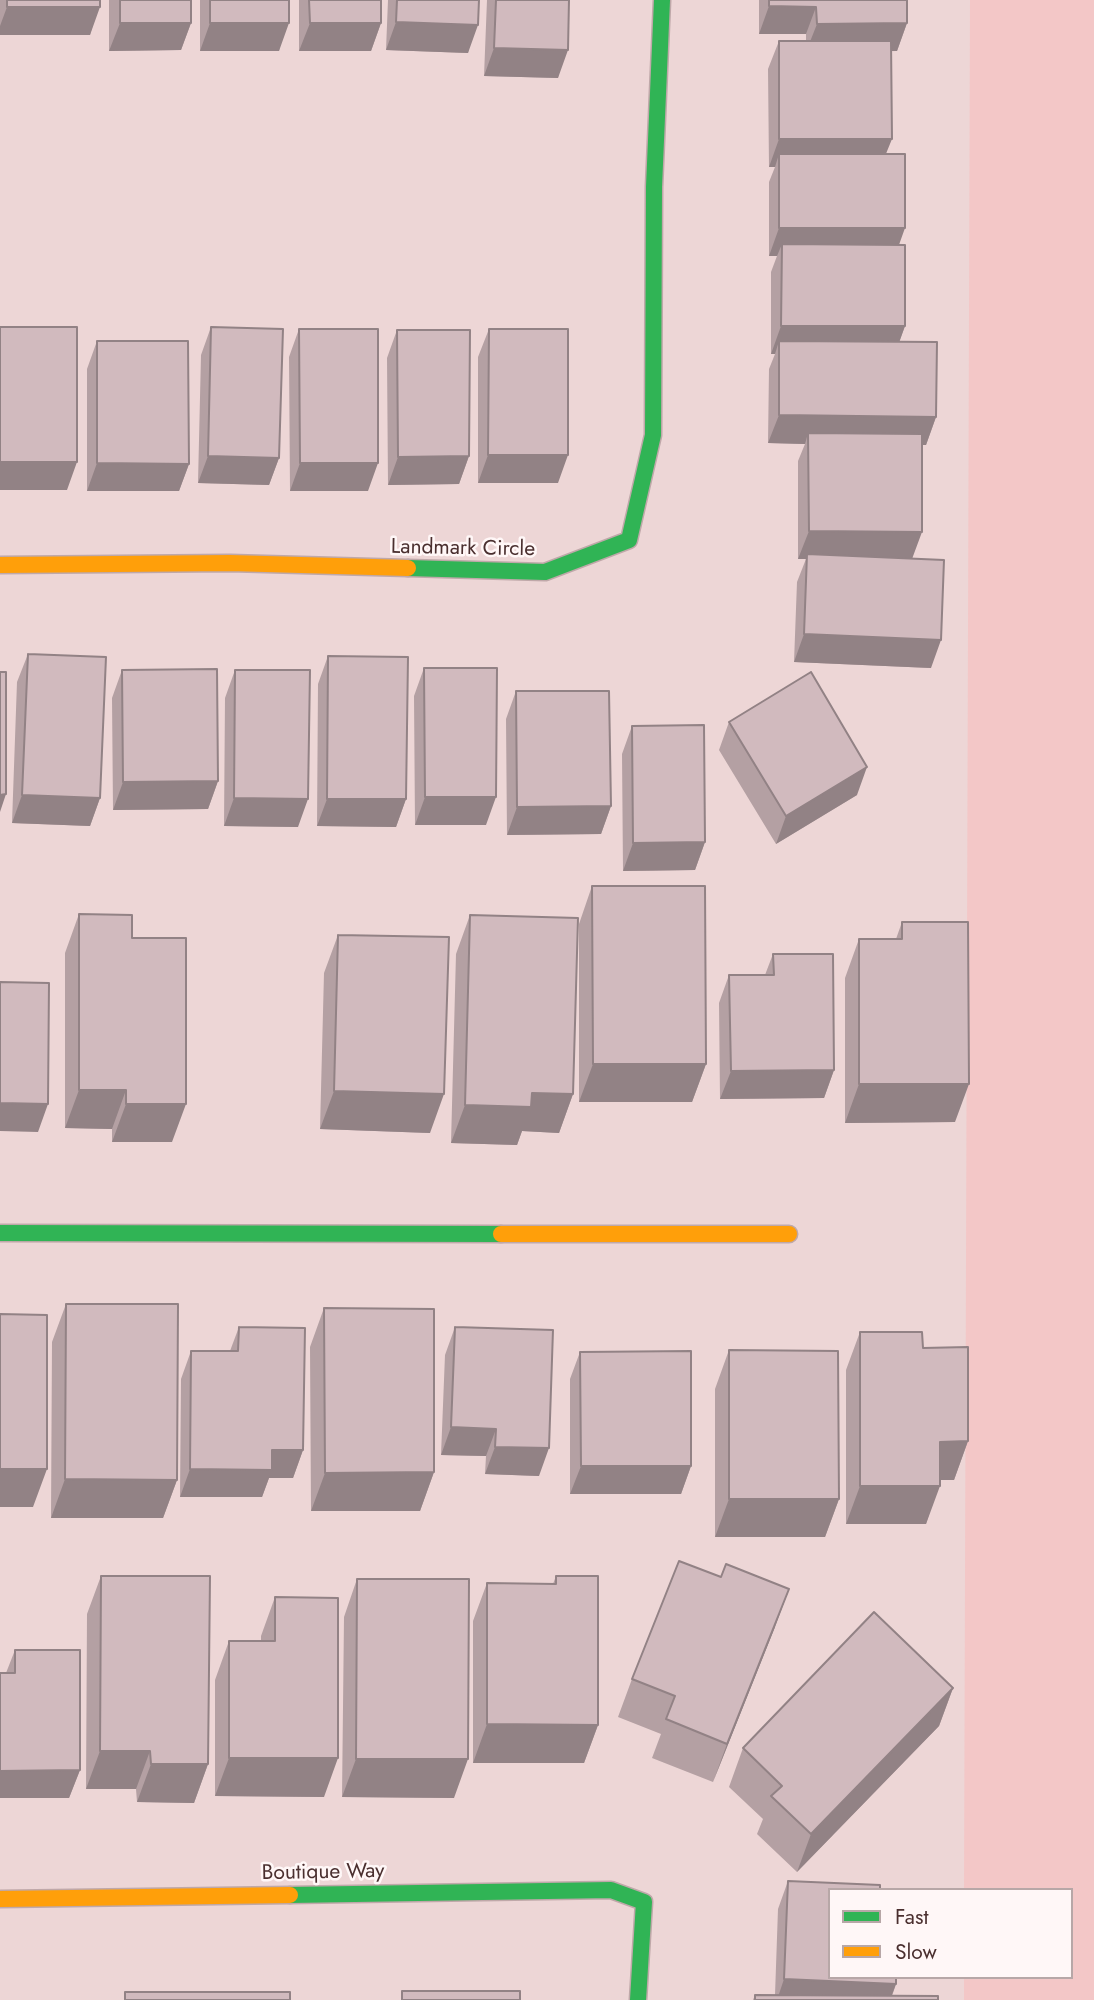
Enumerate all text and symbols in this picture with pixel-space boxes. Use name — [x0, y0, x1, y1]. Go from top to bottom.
street label: Landmark Circle — [391, 535, 535, 563]
street label: Boutique Way — [261, 1859, 385, 1887]
legend — [828, 1888, 1073, 1979]
text: Fast — [895, 1902, 928, 1932]
text: Slow — [895, 1937, 937, 1967]

